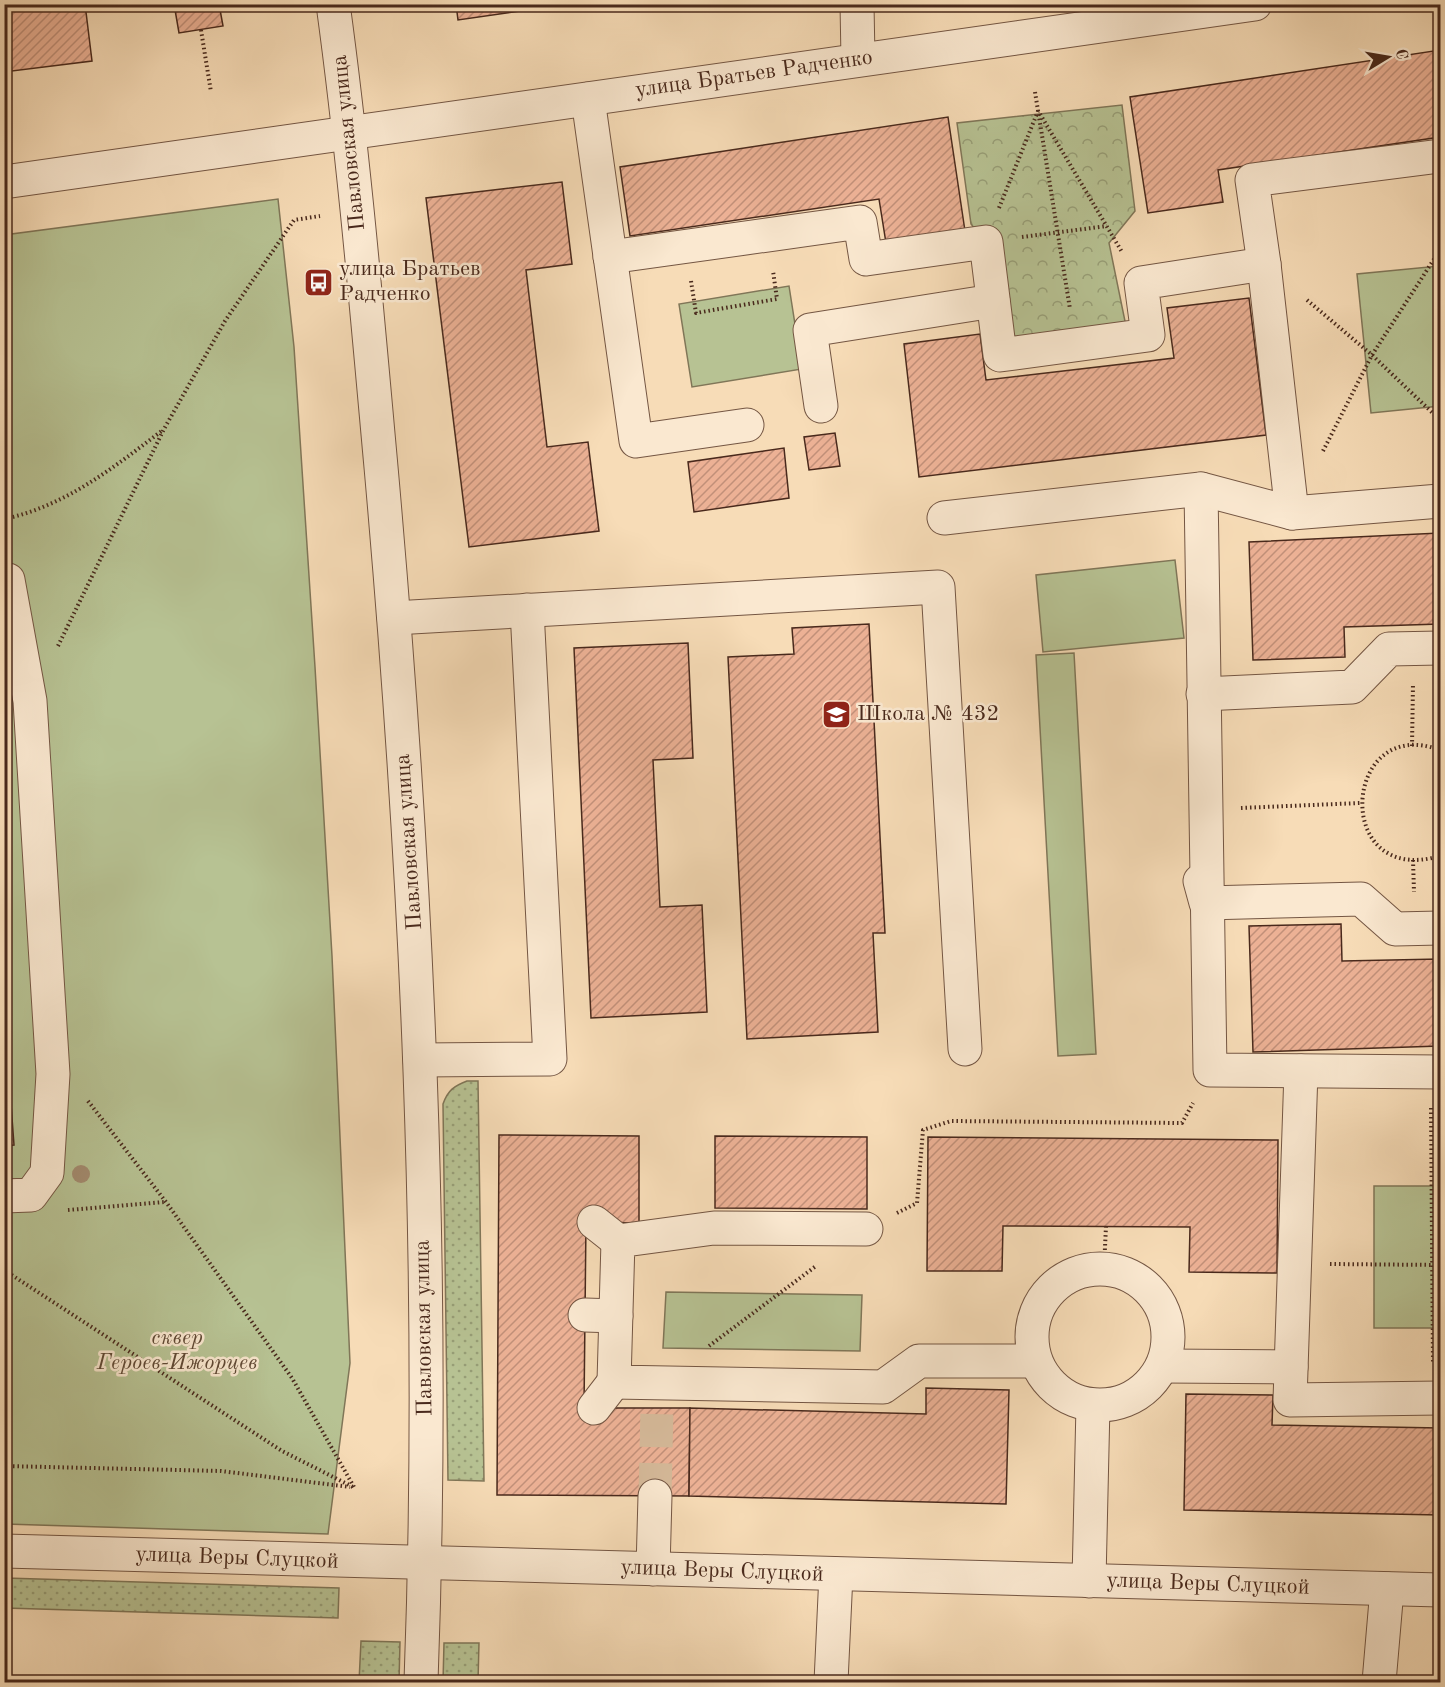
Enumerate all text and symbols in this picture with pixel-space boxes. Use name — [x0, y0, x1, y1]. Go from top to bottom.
north arrow — [1358, 27, 1418, 87]
street label: улица Братьев Радченко — [634, 46, 874, 102]
text: С — [1392, 48, 1410, 61]
street label: Павловская улица — [329, 54, 369, 232]
place label: улица Братьев Радченко — [339, 258, 481, 305]
bus stop icon: улица Братьев Радченко — [302, 266, 334, 298]
school or university icon: Школа № 432 — [820, 698, 852, 730]
place label: Школа № 432 — [857, 703, 999, 725]
street label: Павловская улица — [392, 753, 426, 931]
street label: Павловская улица — [411, 1239, 437, 1417]
park label: сквер Героев-Ижорцев — [96, 1327, 257, 1374]
street label: улица Веры Слуцкой — [135, 1543, 339, 1573]
street label: улица Веры Слуцкой — [620, 1556, 824, 1586]
street label: улица Веры Слуцкой — [1106, 1569, 1310, 1599]

